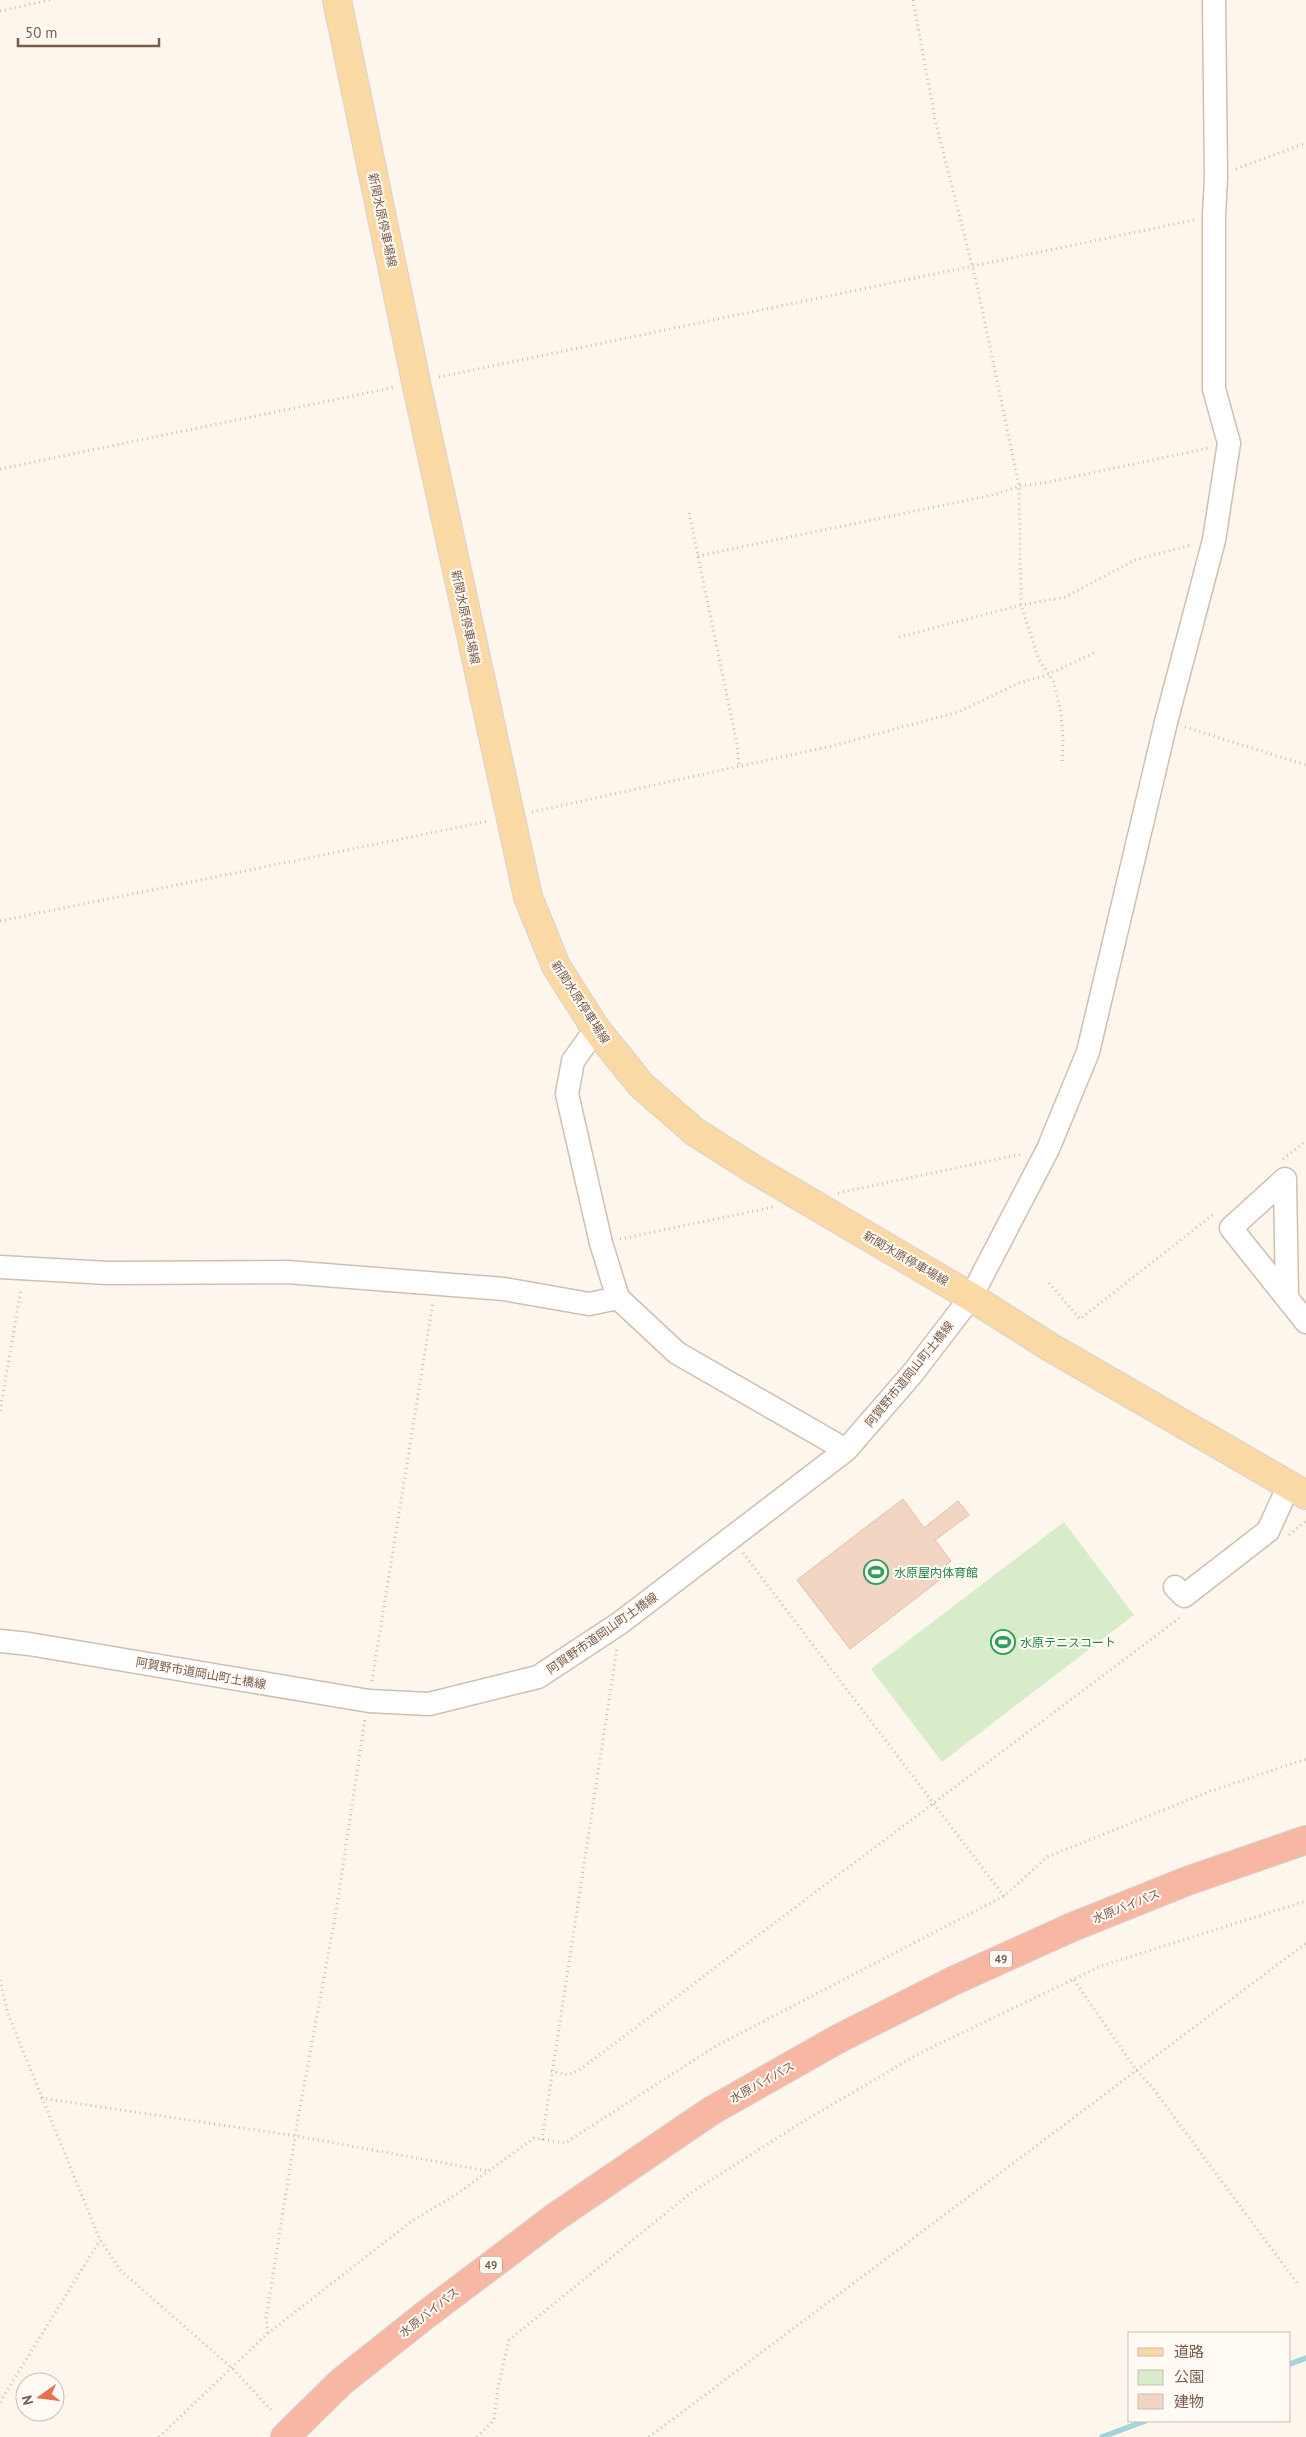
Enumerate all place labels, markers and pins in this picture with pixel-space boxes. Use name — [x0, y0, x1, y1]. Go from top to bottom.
sports icon: 水原屋内体育館 — [863, 1559, 889, 1585]
place label: 水原屋内体育館 — [894, 1565, 978, 1580]
sports icon: 水原テニスコート — [990, 1629, 1016, 1655]
place label: 水原テニスコート — [1020, 1635, 1116, 1650]

